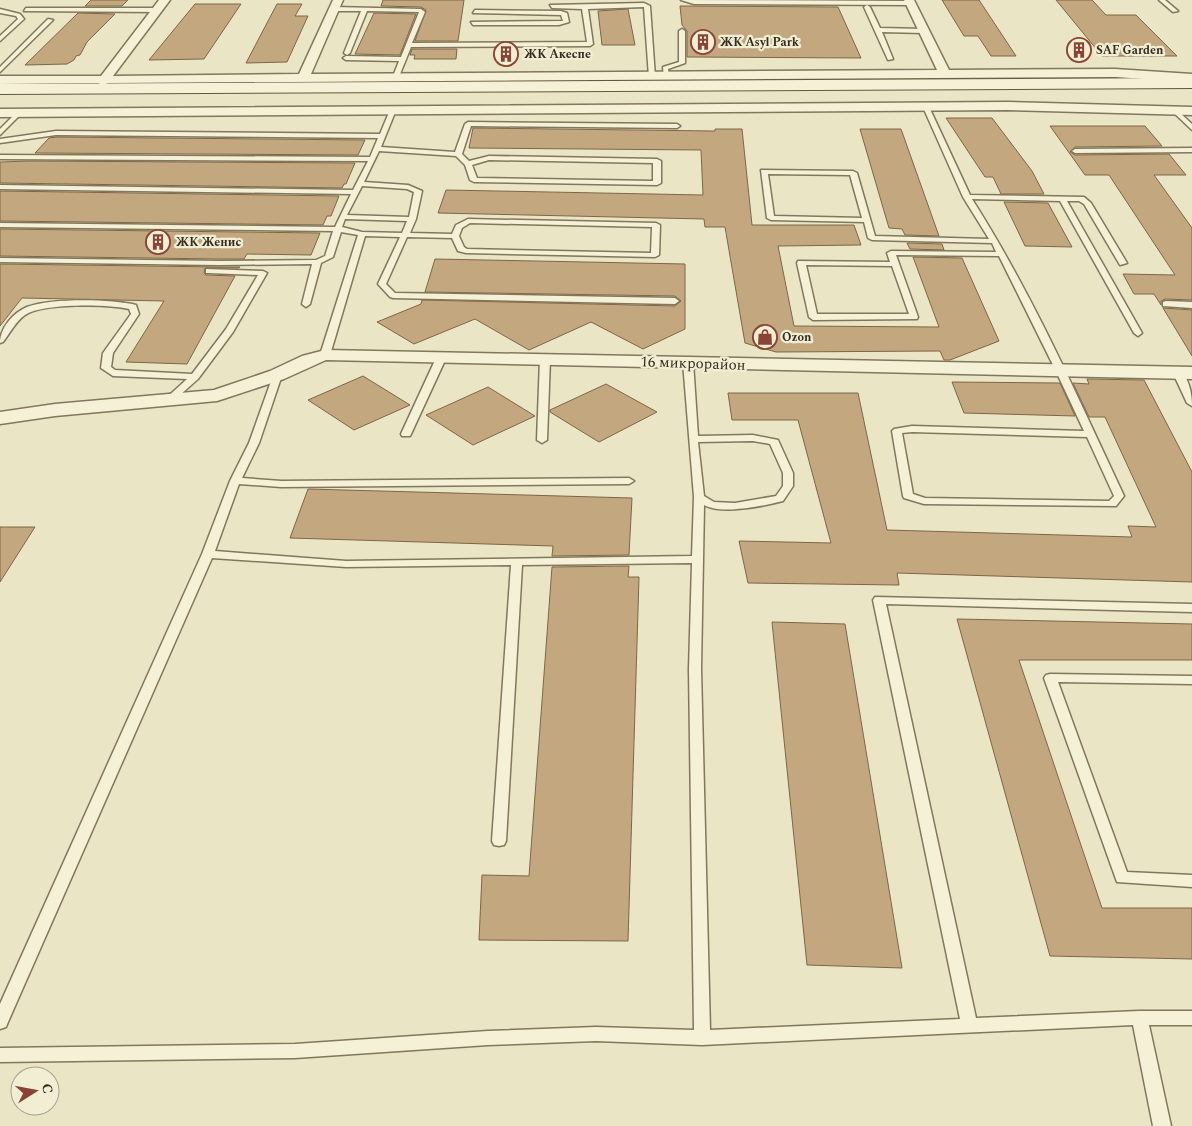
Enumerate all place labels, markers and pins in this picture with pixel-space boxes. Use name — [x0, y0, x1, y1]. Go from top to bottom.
building icon: ЖК Asyl Park — [690, 29, 716, 55]
place label: ЖК Asyl Park — [720, 33, 800, 52]
building icon: SAF Garden — [1066, 37, 1092, 63]
building icon: ЖК Акеспе — [493, 41, 519, 67]
place label: SAF Garden — [1096, 41, 1164, 60]
place label: ЖК Акеспе — [524, 45, 591, 64]
building icon: ЖК Женис — [145, 229, 171, 255]
place label: ЖК Женис — [176, 233, 241, 252]
shop icon: Ozon — [752, 324, 778, 350]
place label: Ozon — [782, 328, 812, 347]

